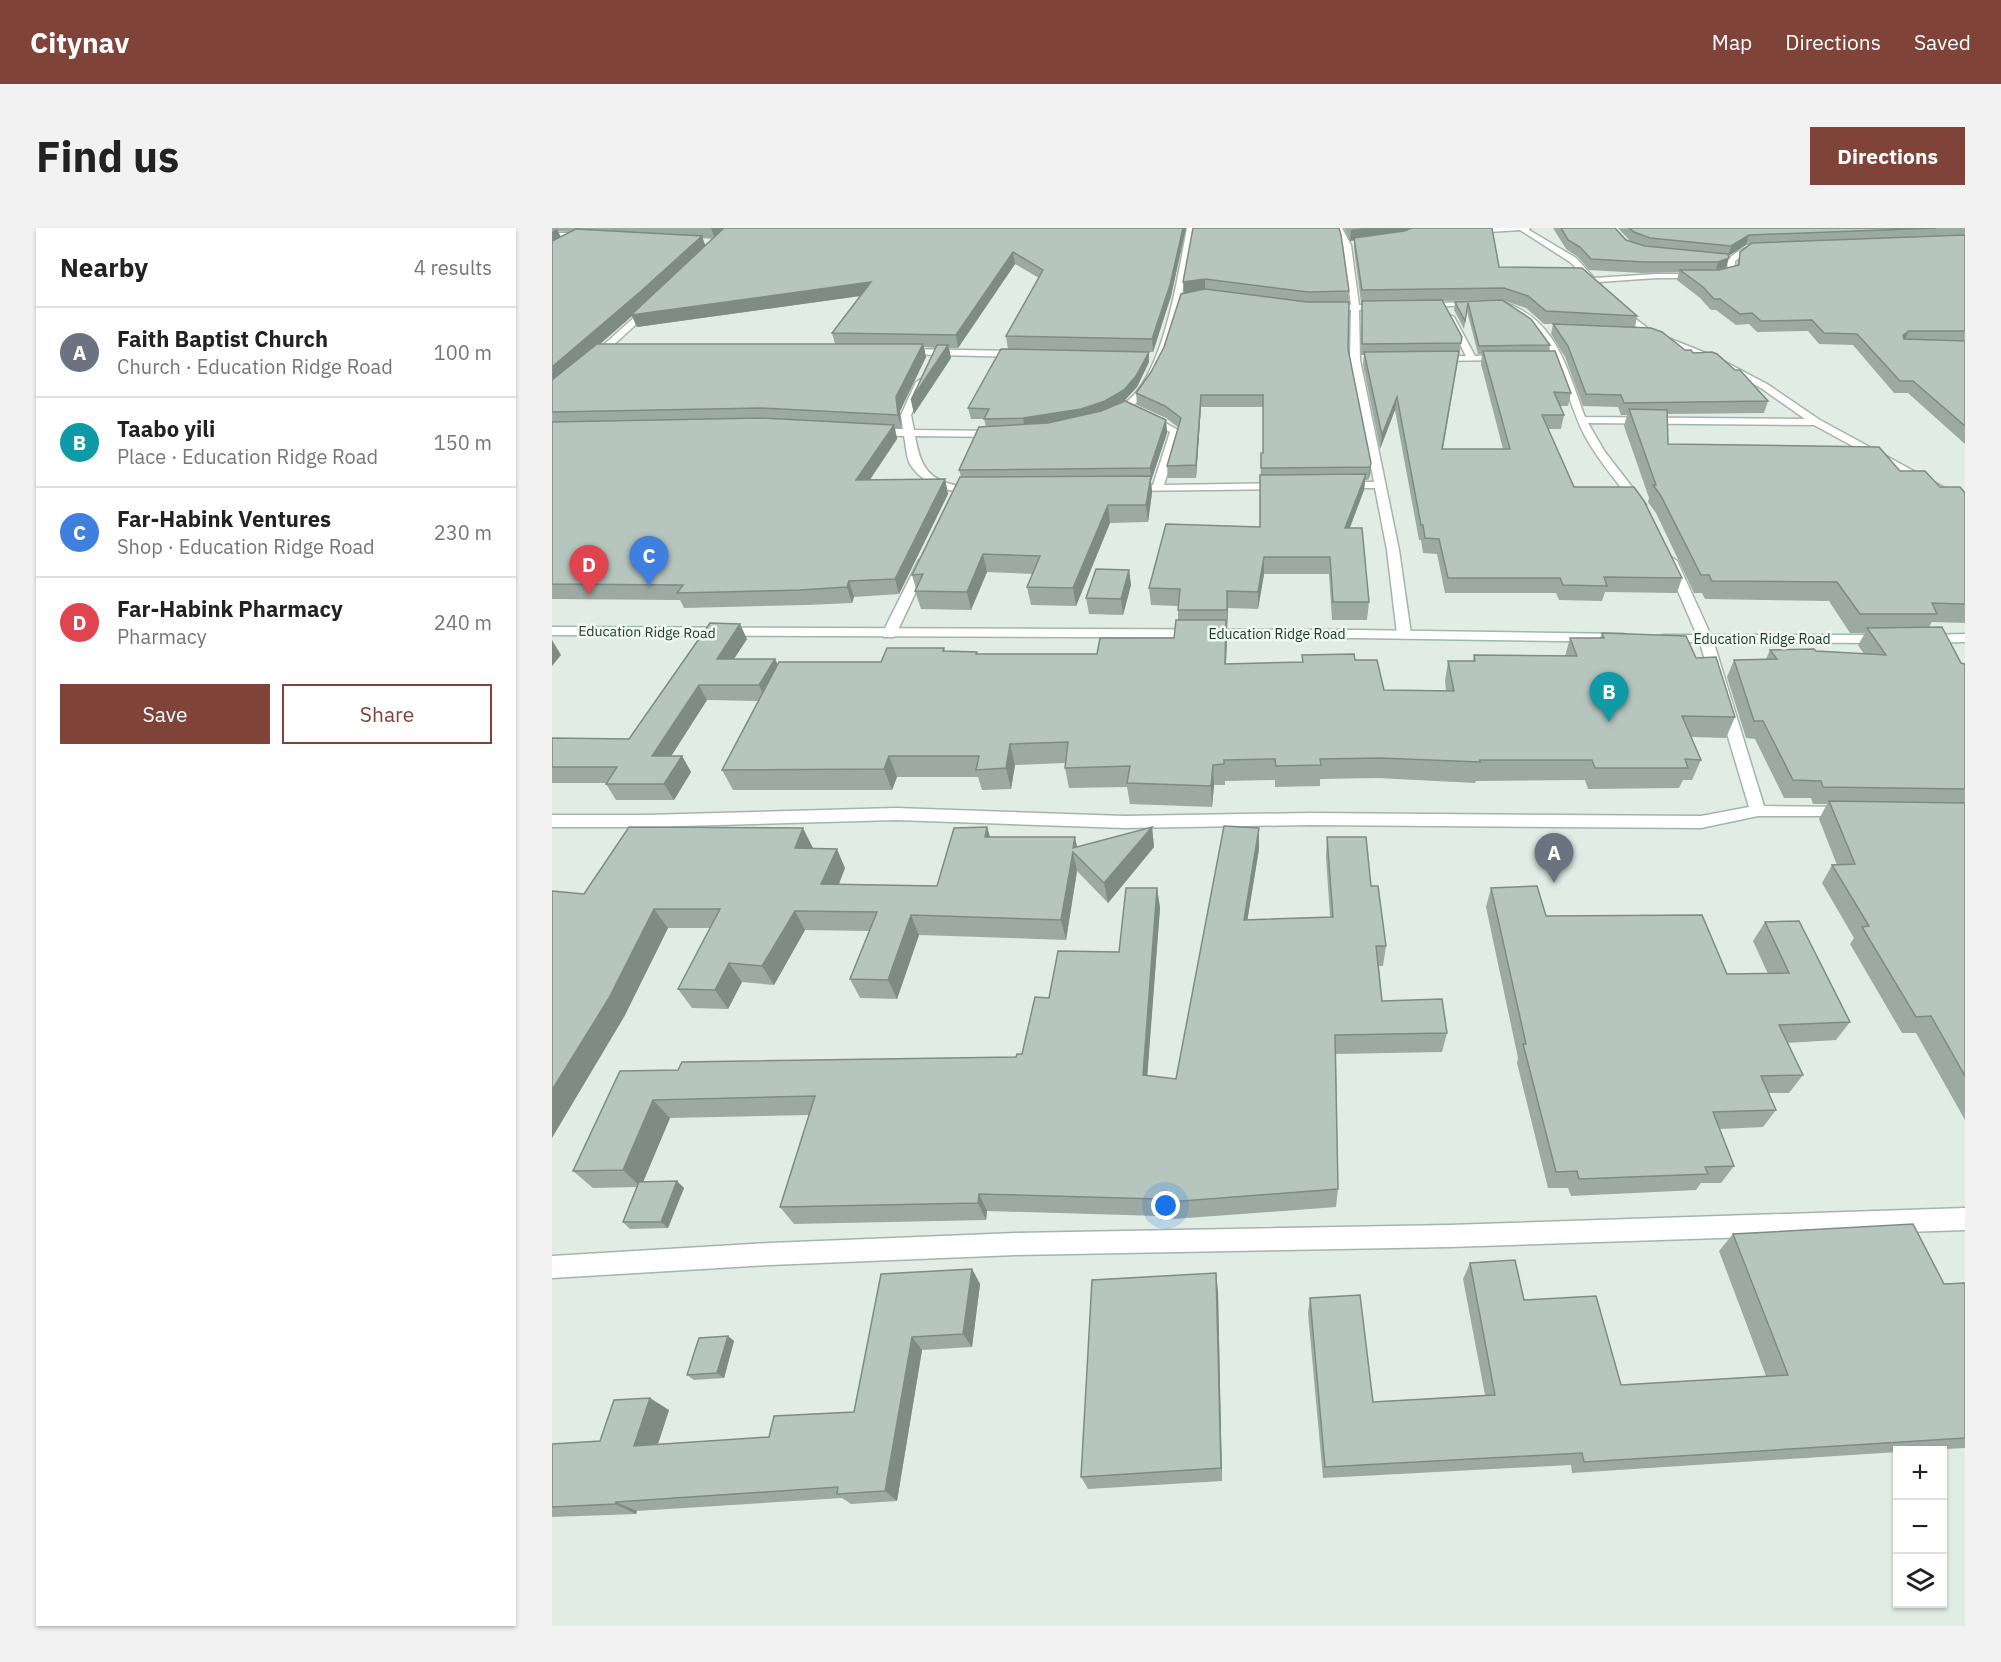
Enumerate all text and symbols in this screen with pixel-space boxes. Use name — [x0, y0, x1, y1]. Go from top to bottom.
text: Citynav — [30, 24, 129, 61]
text: Map — [1712, 28, 1752, 56]
text: Directions — [1785, 28, 1881, 56]
text: Saved — [1914, 28, 1971, 56]
button: Directions — [1810, 127, 1965, 185]
text: Find us — [36, 129, 179, 184]
text: Nearby — [60, 250, 148, 284]
text: 4 results — [414, 254, 492, 281]
text: Faith Baptist Church — [117, 324, 328, 353]
text: A — [73, 339, 86, 366]
text: 100 m — [434, 339, 492, 366]
text: Church · Education Ridge Road — [117, 353, 393, 380]
text: Taabo yili — [117, 414, 215, 443]
text: B — [73, 429, 86, 456]
text: 150 m — [434, 429, 492, 456]
text: Place · Education Ridge Road — [117, 443, 378, 470]
text: Far-Habink Ventures — [117, 504, 331, 533]
text: C — [73, 519, 86, 546]
text: 230 m — [434, 519, 492, 546]
text: Shop · Education Ridge Road — [117, 533, 375, 560]
pin: C — [630, 536, 668, 586]
pin: D — [570, 546, 609, 595]
text: Far-Habink Pharmacy — [117, 594, 343, 623]
text: D — [73, 609, 86, 636]
text: 240 m — [434, 609, 492, 636]
street label: Education Ridge Road — [578, 622, 716, 642]
text: Pharmacy — [117, 623, 207, 650]
street label: Education Ridge Road — [1208, 625, 1346, 643]
street label: Education Ridge Road — [1693, 630, 1831, 648]
pin: B — [1590, 672, 1628, 722]
button: Save — [60, 684, 270, 744]
button: Share — [282, 684, 492, 744]
pin: A — [1534, 834, 1574, 883]
your location — [1151, 1191, 1180, 1220]
map controls — [1893, 1446, 1947, 1608]
button: + — [1893, 1446, 1947, 1500]
button: − — [1893, 1500, 1947, 1554]
button: layers — [1893, 1554, 1947, 1608]

